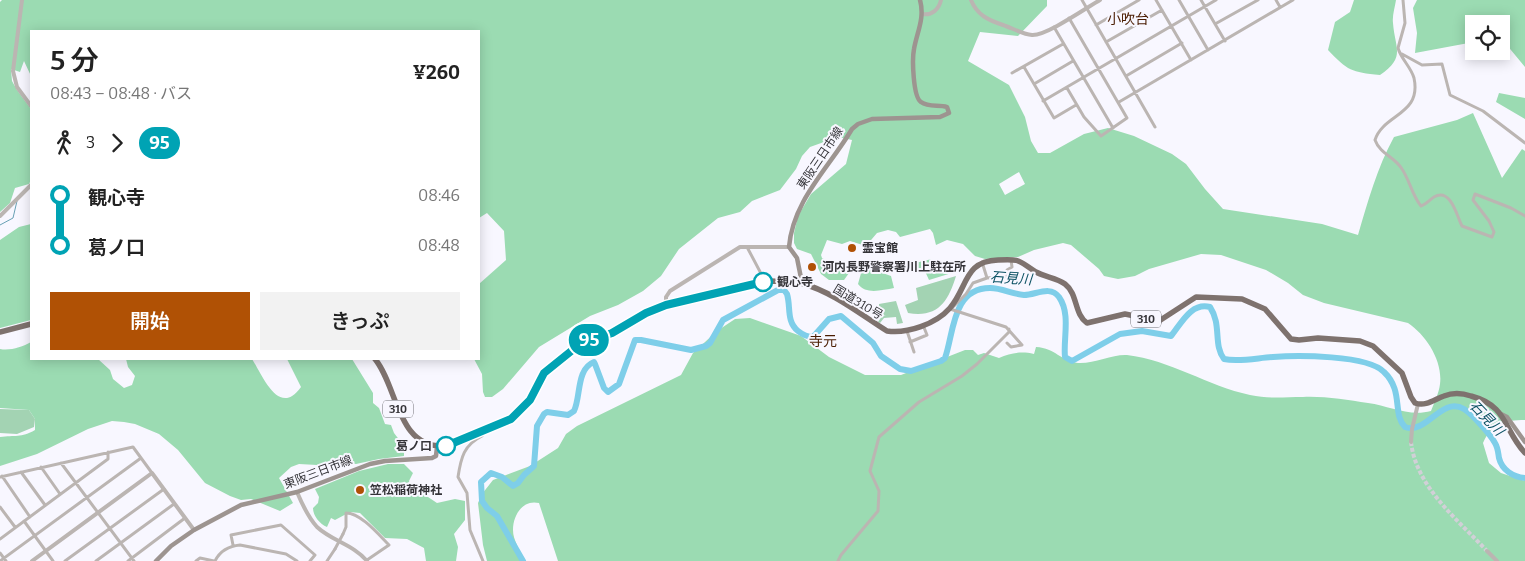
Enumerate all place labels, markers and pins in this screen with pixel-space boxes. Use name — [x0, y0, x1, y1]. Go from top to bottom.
place label: 霊宝館 — [862, 241, 898, 255]
marker: 霊宝館 — [846, 242, 858, 254]
place label: 河内長野警察署川上駐在所 — [822, 260, 966, 274]
marker: 河内長野警察署川上駐在所 — [806, 261, 818, 273]
marker: 観心寺 — [753, 272, 773, 292]
place label: 観心寺 — [777, 275, 813, 289]
marker: 葛ノ口 — [436, 436, 456, 456]
place label: 葛ノ口 — [396, 439, 432, 453]
place label: 笠松稲荷神社 — [369, 483, 442, 497]
marker: 笠松稲荷神社 — [354, 484, 366, 496]

